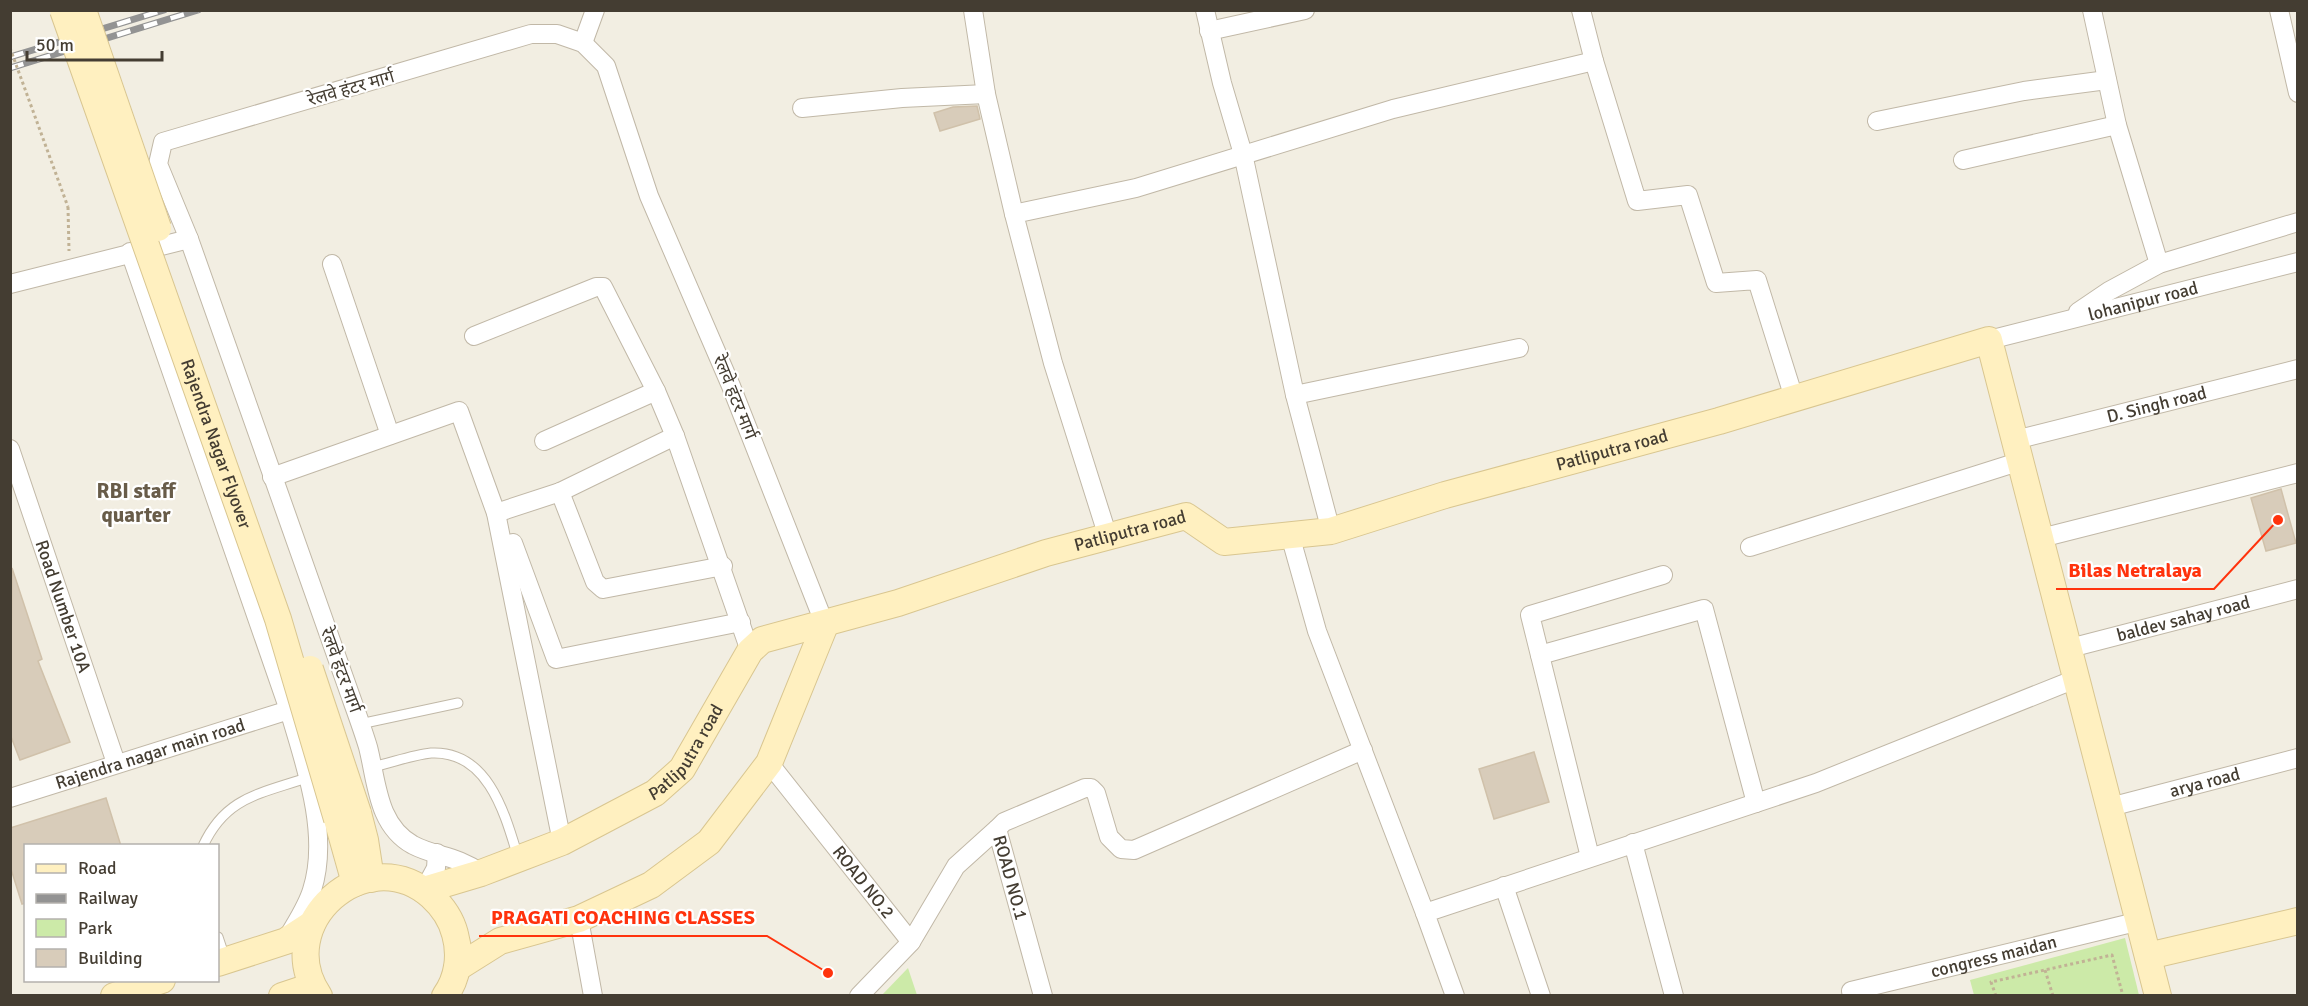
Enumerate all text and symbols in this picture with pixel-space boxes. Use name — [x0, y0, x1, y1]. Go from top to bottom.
scale bar — [27, 24, 162, 62]
text: 50 m — [36, 34, 74, 56]
street label: रेलवे हंटर मार्ग — [304, 65, 398, 111]
street label: lohanipur road — [2086, 277, 2200, 326]
street label: रेलवे हंटर मार्ग — [708, 351, 762, 443]
street label: Rajendra Nagar Flyover — [176, 356, 256, 532]
street label: D. Singh road — [2104, 381, 2209, 428]
street label: Patliputra road — [1554, 424, 1670, 475]
district label: RBI staff quarter — [96, 478, 176, 528]
street label: Patliputra road — [1072, 505, 1188, 556]
street label: Road Number 10A — [31, 537, 96, 675]
callout: Bilas Netralaya — [2056, 551, 2214, 589]
text: Bilas Netralaya — [2068, 558, 2202, 583]
street label: baldev sahay road — [2114, 591, 2252, 646]
street label: रेलवे हंटर मार्ग — [315, 624, 367, 717]
street label: Patliputra road — [645, 700, 728, 805]
street label: Rajendra nagar main road — [53, 714, 248, 794]
street label: arya road — [2167, 763, 2242, 802]
street label: ROAD NO.1 — [988, 833, 1033, 922]
street label: ROAD NO.2 — [828, 841, 899, 923]
legend — [24, 844, 219, 982]
text: Road — [78, 857, 117, 879]
text: Railway — [78, 887, 139, 909]
callout: PRAGATI COACHING CLASSES — [479, 898, 767, 936]
text: PRAGATI COACHING CLASSES — [491, 905, 755, 930]
text: Park — [78, 917, 113, 939]
street label: congress maidan — [1928, 931, 2059, 982]
text: Building — [78, 947, 142, 969]

